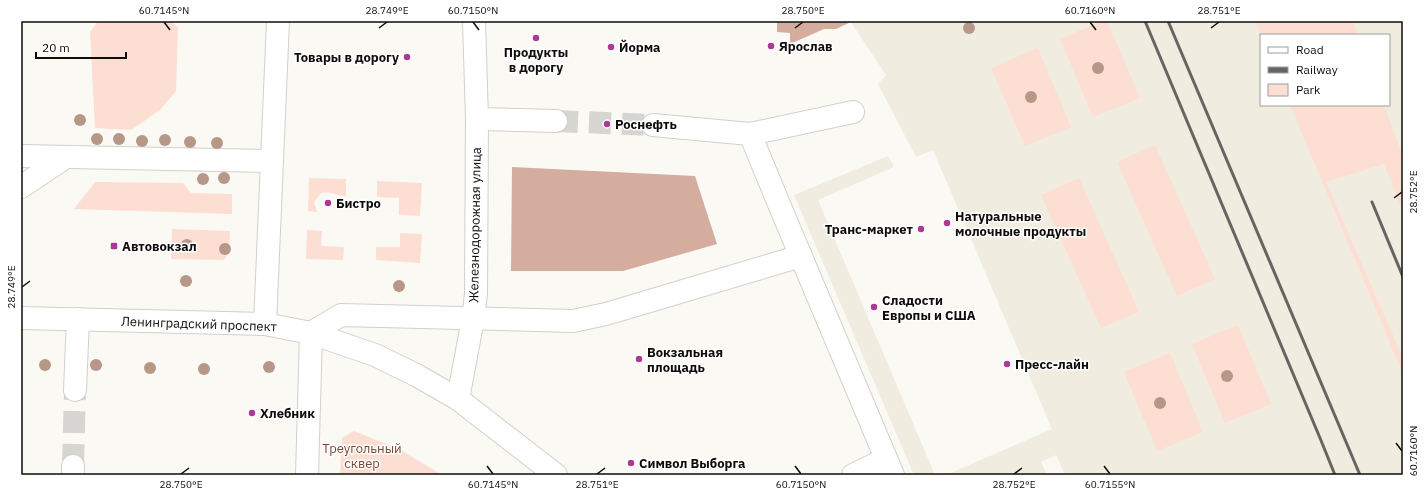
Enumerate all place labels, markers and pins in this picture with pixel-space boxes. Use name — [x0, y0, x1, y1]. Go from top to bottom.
marker: Продукты в дорогу — [531, 33, 541, 43]
place label: Ярослав — [779, 38, 833, 55]
place label: Йорма — [619, 39, 660, 56]
marker: Ярослав — [766, 41, 776, 51]
marker: Йорма — [606, 42, 616, 52]
place label: Продукты в дорогу — [504, 44, 568, 76]
place label: Товары в дорогу — [294, 49, 399, 66]
marker: Товары в дорогу — [402, 52, 412, 62]
place label: Роснефть — [615, 116, 677, 133]
marker: Роснефть — [602, 119, 612, 129]
place label: Бистро — [336, 195, 381, 212]
marker: Бистро — [323, 198, 333, 208]
place label: Натуральные молочные продукты — [955, 208, 1086, 240]
marker: Натуральные молочные продукты — [942, 218, 952, 228]
place label: Транс-маркет — [825, 221, 914, 238]
marker: Транс-маркет — [916, 224, 926, 234]
place label: Автовокзал — [122, 238, 197, 255]
marker: Автовокзал — [109, 241, 119, 251]
place label: Сладости Европы и США — [882, 292, 976, 324]
marker: Сладости Европы и США — [869, 302, 879, 312]
place label: Вокзальная площадь — [647, 344, 723, 376]
marker: Вокзальная площадь — [634, 354, 644, 364]
place label: Пресс-лайн — [1015, 356, 1089, 373]
marker: Пресс-лайн — [1002, 359, 1012, 369]
place label: Хлебник — [260, 405, 315, 422]
marker: Хлебник — [247, 408, 257, 418]
place label: Символ Выборга — [639, 455, 745, 472]
marker: Символ Выборга — [626, 458, 636, 468]

